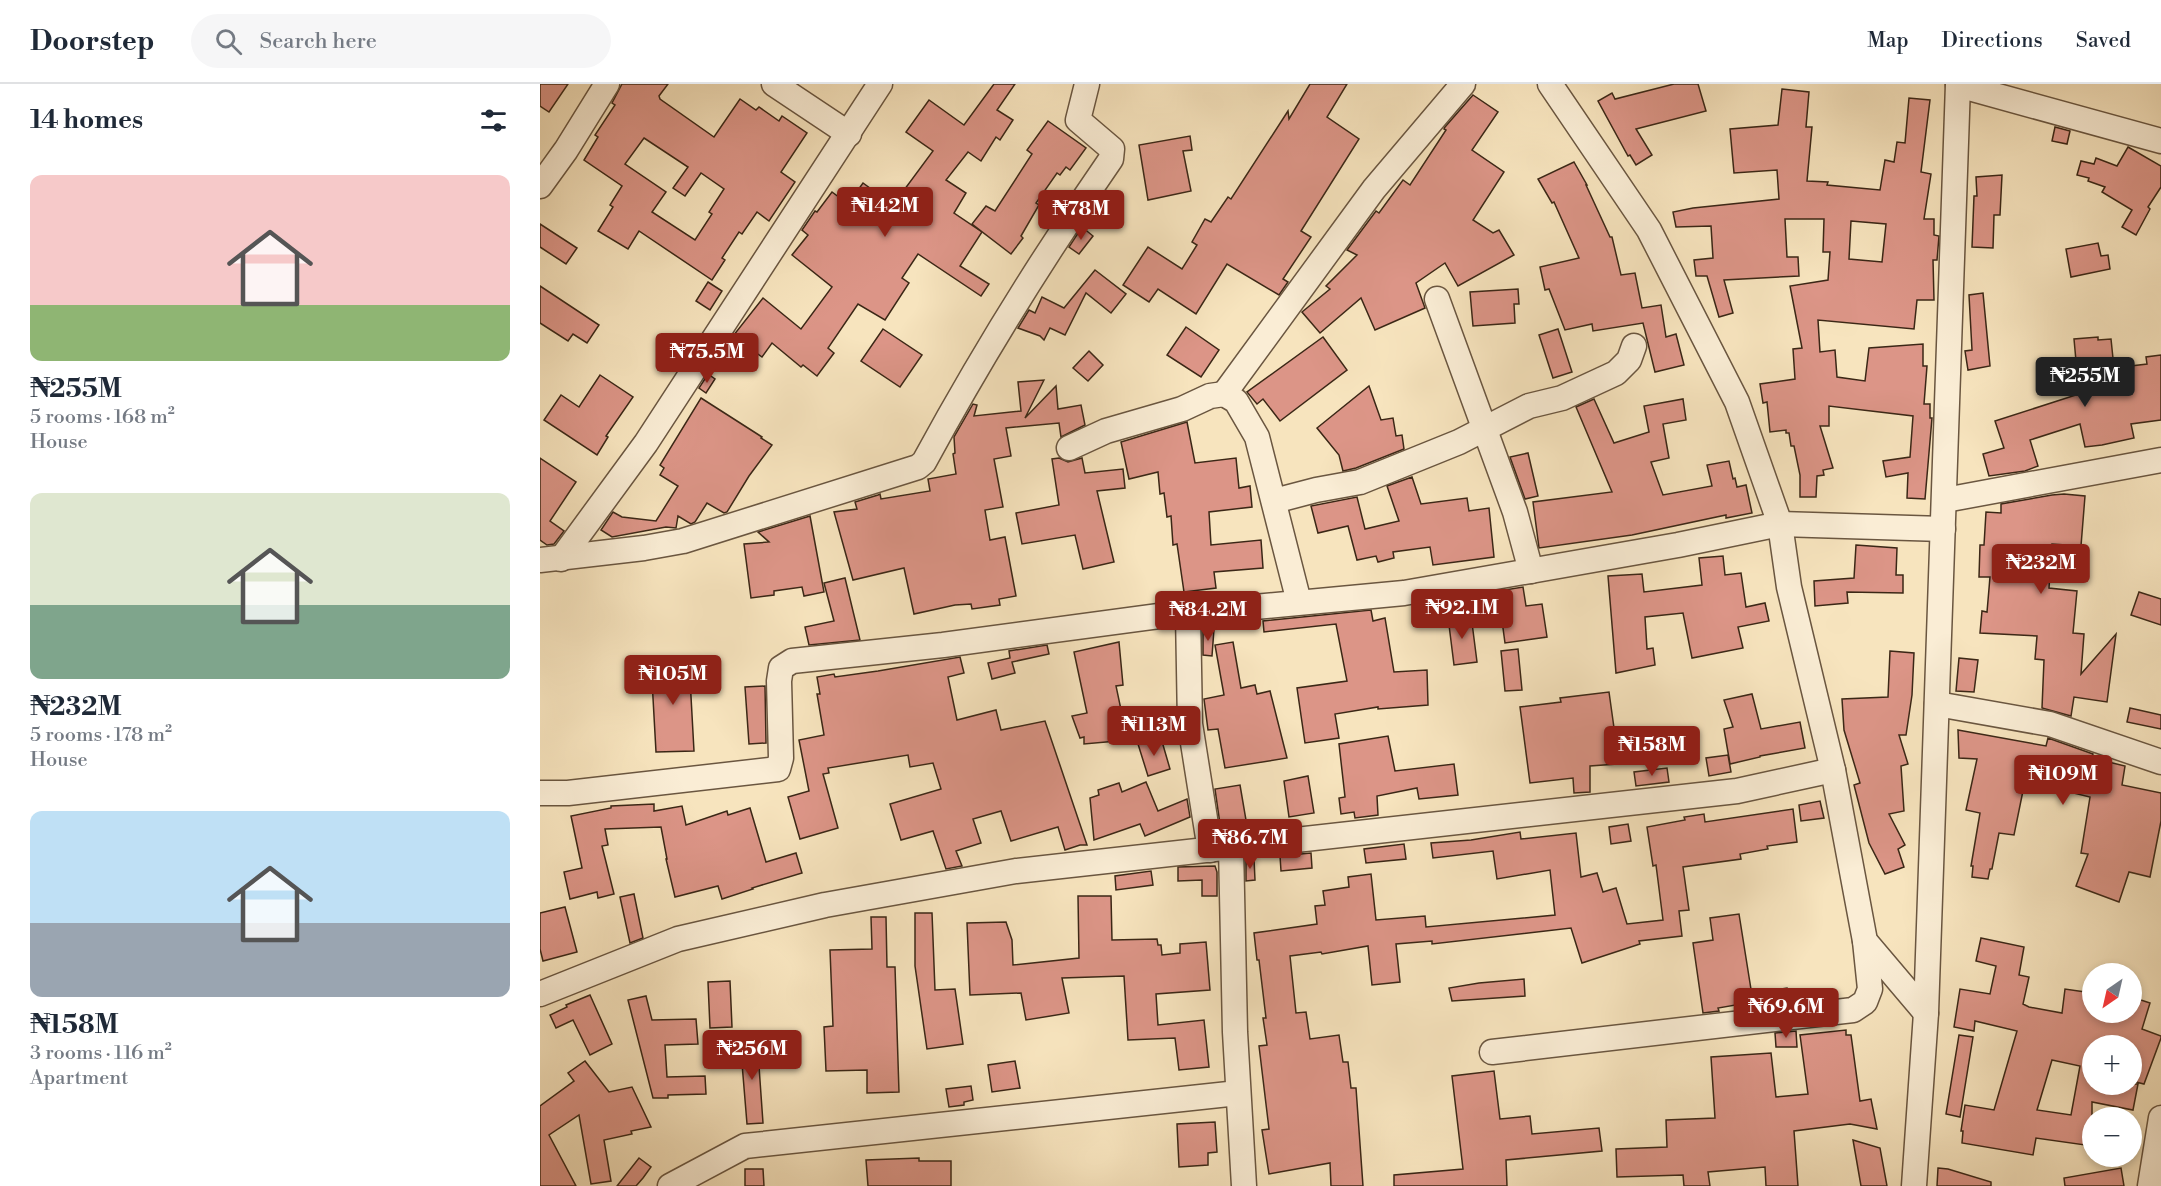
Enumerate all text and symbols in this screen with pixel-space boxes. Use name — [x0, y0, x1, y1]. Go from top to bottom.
search box — [191, 14, 611, 68]
text: Doorstep — [30, 24, 155, 59]
icon: search — [212, 25, 245, 58]
text: Search here — [260, 28, 377, 55]
text: Map — [1867, 28, 1909, 54]
text: Directions — [1942, 28, 2043, 54]
text: Saved — [2076, 28, 2131, 54]
text: 14 homes — [30, 104, 143, 136]
icon: filters — [477, 104, 510, 137]
pin: ₦142M — [843, 187, 927, 238]
pin: ₦78M — [1045, 190, 1117, 241]
text: ₦142M — [851, 194, 919, 219]
text: ₦78M — [1052, 197, 1110, 222]
icon: home — [216, 214, 324, 322]
pin: ₦75.5M — [658, 333, 756, 384]
text: ₦75.5M — [670, 340, 745, 365]
pin: ₦255M — [2043, 357, 2127, 408]
text: ₦255M — [2050, 364, 2120, 389]
text: ₦255M — [30, 373, 122, 405]
text: 5 rooms · 168 m² — [30, 405, 175, 430]
text: House — [30, 430, 88, 455]
icon: home — [216, 532, 324, 640]
pin: ₦232M — [1999, 544, 2083, 595]
text: ₦232M — [2006, 551, 2076, 576]
pin: ₦92.1M — [1413, 589, 1511, 640]
pin: ₦84.2M — [1159, 591, 1257, 642]
text: ₦92.1M — [1425, 596, 1499, 621]
text: ₦84.2M — [1169, 598, 1247, 623]
pin: ₦105M — [631, 655, 715, 706]
text: ₦105M — [638, 662, 708, 687]
text: ₦232M — [30, 691, 122, 723]
pin: ₦113M — [1112, 706, 1196, 757]
text: ₦113M — [1121, 713, 1187, 738]
text: 5 rooms · 178 m² — [30, 723, 172, 748]
pin: ₦158M — [1610, 726, 1694, 777]
text: ₦158M — [1618, 733, 1686, 758]
text: House — [30, 748, 88, 773]
pin: ₦109M — [2021, 755, 2105, 806]
text: ₦109M — [2028, 762, 2098, 787]
pin: ₦86.7M — [1201, 819, 1299, 870]
text: ₦86.7M — [1212, 826, 1288, 851]
icon: home — [216, 850, 324, 958]
north arrow — [2082, 963, 2142, 1023]
map controls — [2082, 963, 2142, 1167]
pin: ₦69.6M — [1737, 988, 1835, 1039]
text: ₦69.6M — [1748, 995, 1824, 1020]
text: ₦158M — [30, 1009, 119, 1041]
pin: ₦256M — [710, 1030, 794, 1081]
button: + — [2082, 1035, 2142, 1095]
text: ₦256M — [717, 1037, 787, 1062]
text: 3 rooms · 116 m² — [30, 1041, 172, 1066]
text: Apartment — [30, 1066, 128, 1091]
button: − — [2082, 1107, 2142, 1167]

